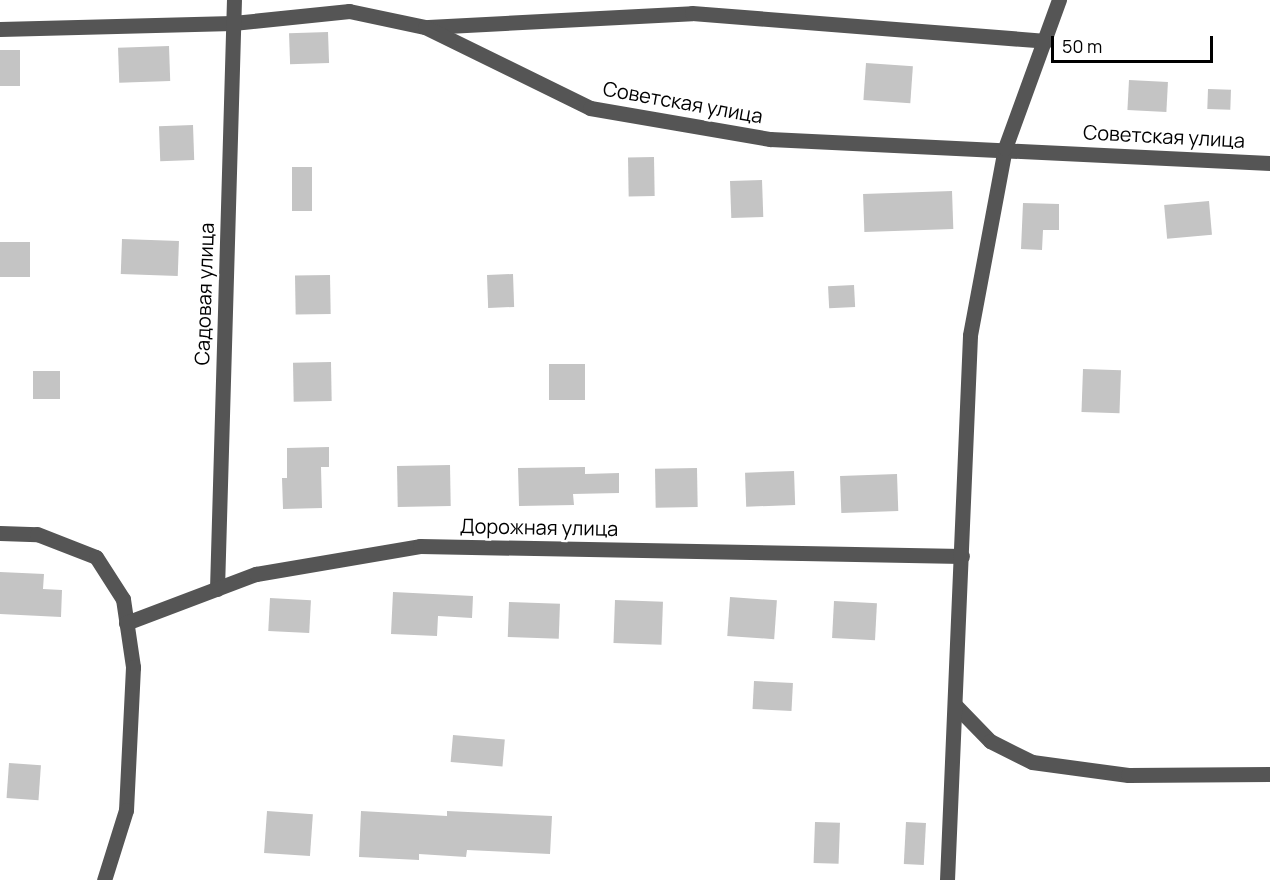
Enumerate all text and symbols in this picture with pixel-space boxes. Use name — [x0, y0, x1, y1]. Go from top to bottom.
scale bar — [1054, 24, 1216, 62]
text: 50 m — [1062, 34, 1102, 58]
street label: Советская улица — [601, 76, 765, 128]
street label: Советская улица — [1082, 120, 1246, 152]
street label: Садовая улица — [190, 222, 218, 366]
street label: Дорожная улица — [460, 514, 618, 540]

